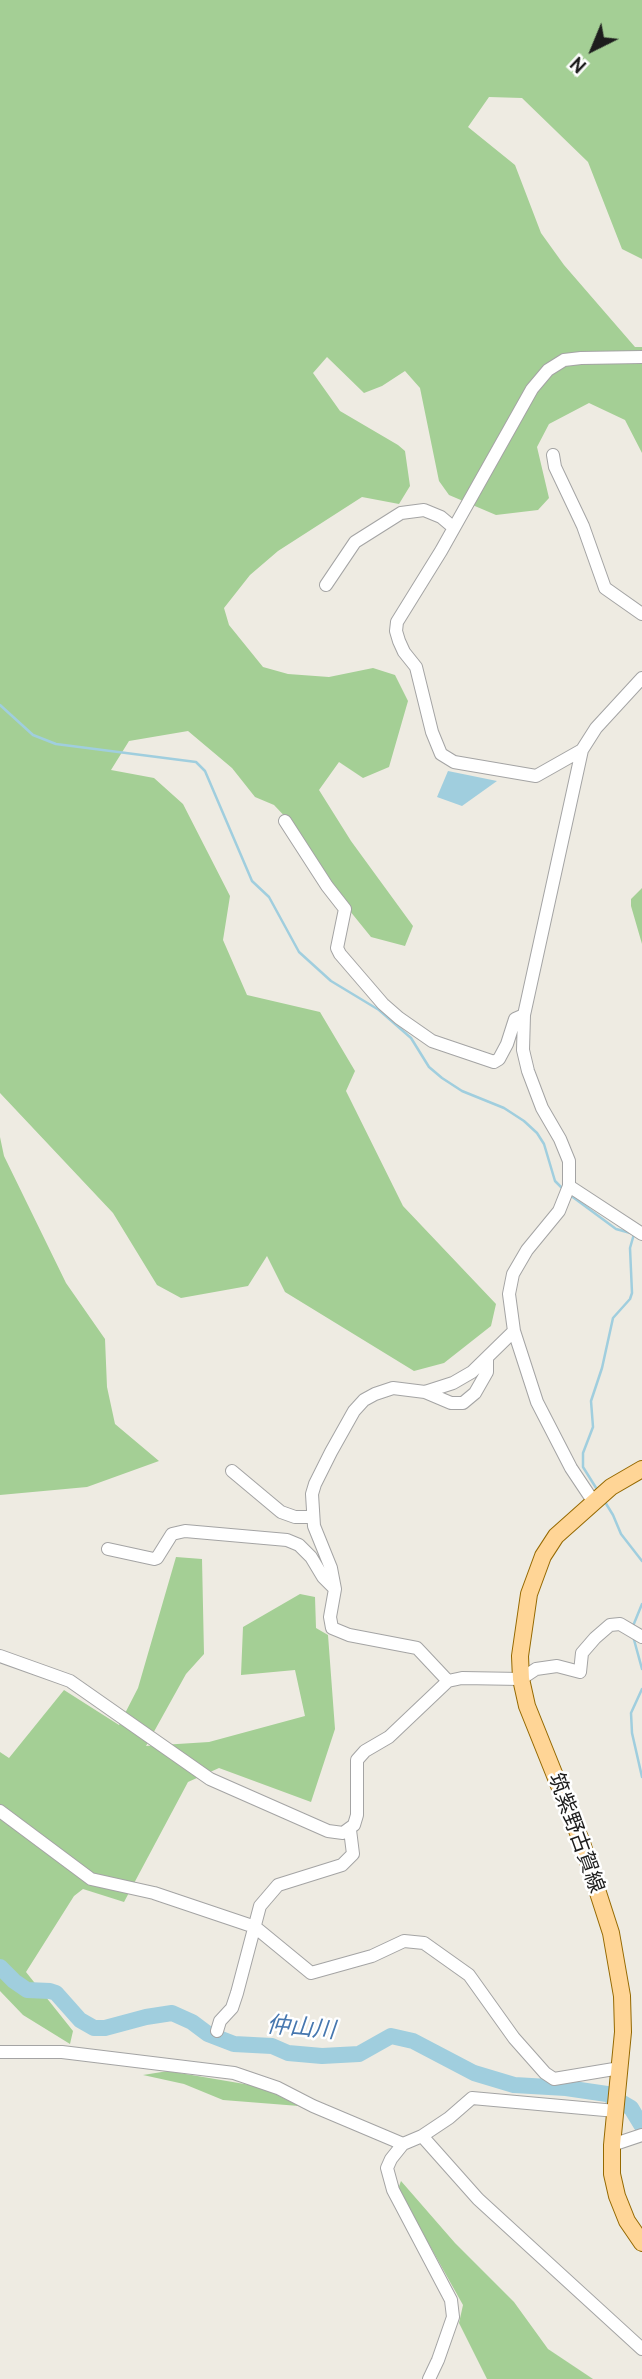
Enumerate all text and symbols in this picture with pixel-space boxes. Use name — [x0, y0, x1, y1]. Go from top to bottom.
north arrow — [558, 14, 628, 84]
text: N — [566, 52, 591, 78]
street label: 筑紫野古賀線 — [543, 1769, 609, 1897]
water label: 仲山川 — [265, 2011, 337, 2045]

